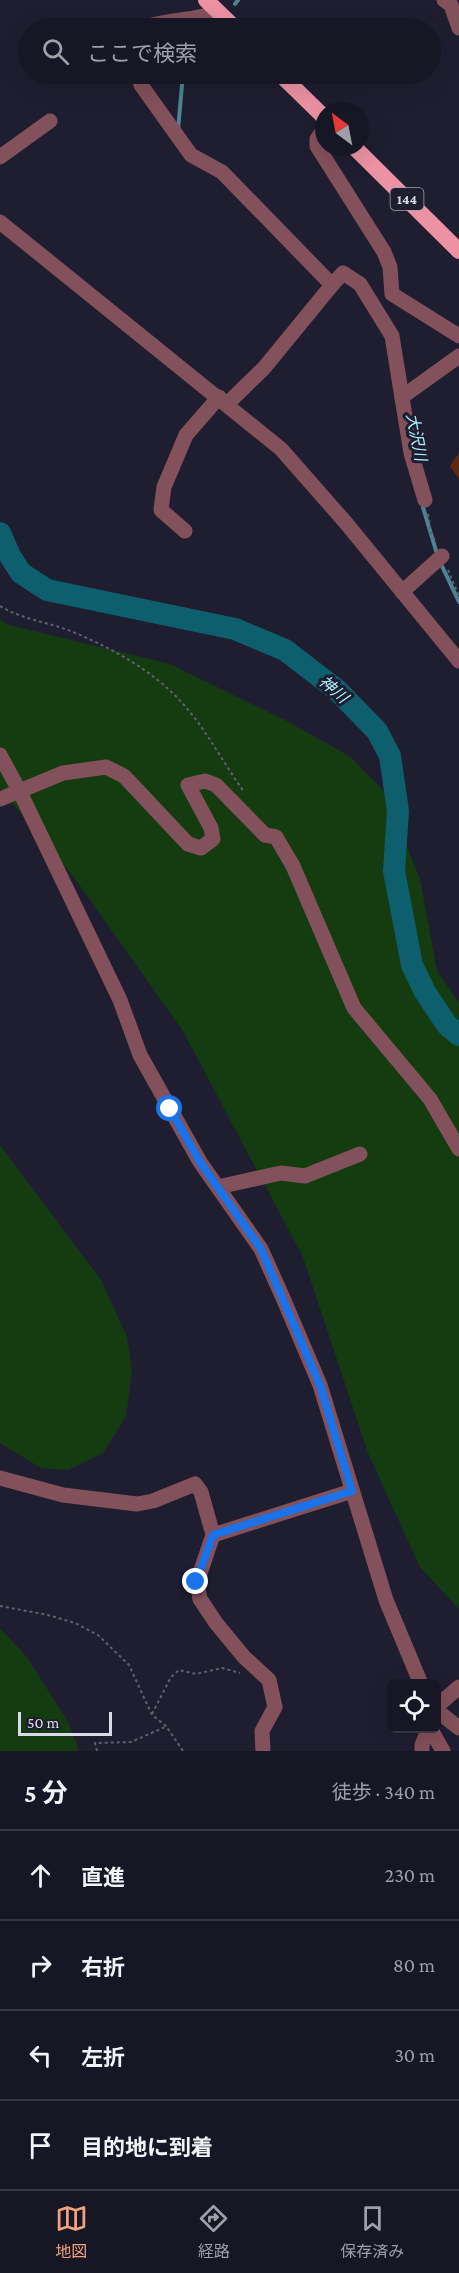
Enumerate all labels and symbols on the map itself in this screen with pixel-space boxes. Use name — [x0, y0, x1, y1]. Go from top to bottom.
north arrow — [315, 102, 369, 156]
road number: 144 — [390, 188, 424, 210]
water label: 大沢川 — [404, 412, 430, 464]
water label: 神川 — [316, 672, 353, 708]
route start — [156, 1095, 182, 1121]
route end — [182, 1568, 208, 1594]
scale bar — [18, 1709, 112, 1736]

